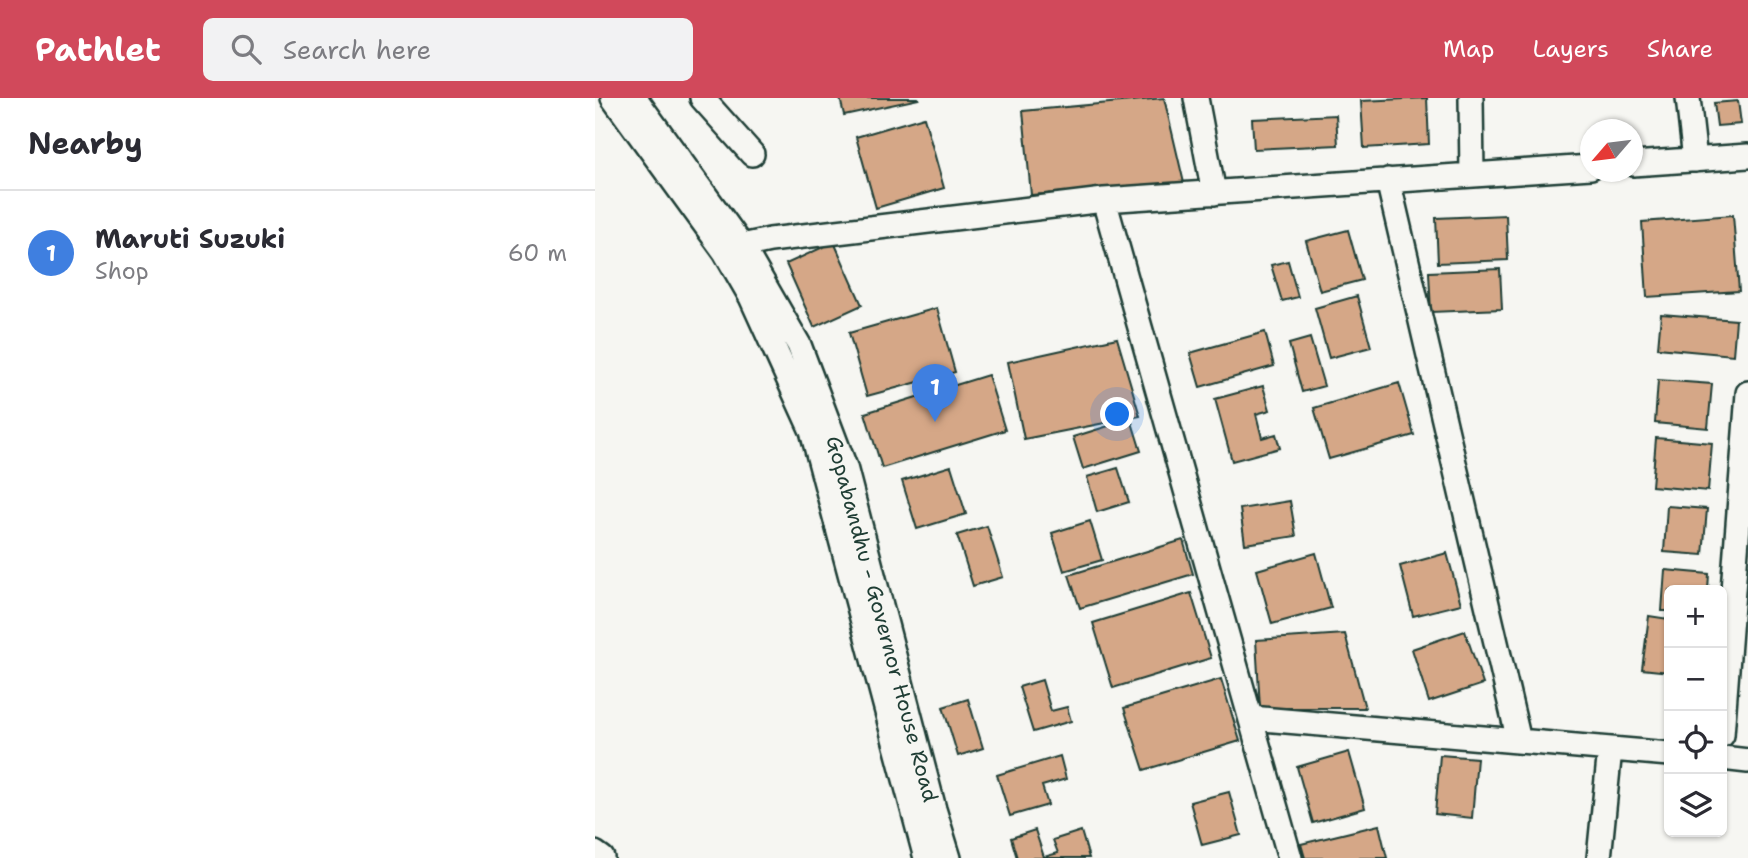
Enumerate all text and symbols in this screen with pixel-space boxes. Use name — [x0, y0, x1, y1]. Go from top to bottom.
search box — [203, 18, 693, 81]
text: Pathlet — [35, 27, 161, 72]
icon: search — [227, 30, 265, 68]
text: Search here — [283, 32, 431, 67]
text: Map — [1443, 33, 1494, 65]
text: Layers — [1532, 33, 1609, 65]
text: Share — [1647, 33, 1713, 65]
north arrow — [1580, 119, 1643, 182]
text: Nearby — [28, 123, 143, 164]
text: Maruti Suzuki — [95, 221, 285, 256]
text: 1 — [46, 238, 56, 268]
text: 60 m — [508, 238, 567, 268]
text: Shop — [95, 256, 149, 286]
pin: 1 — [912, 364, 958, 422]
your location — [1100, 397, 1134, 431]
street label: Gopabandhu - Governor House Road — [820, 433, 944, 805]
map controls — [1664, 585, 1727, 837]
button: + — [1664, 585, 1727, 648]
button: − — [1664, 648, 1727, 711]
button: locate — [1664, 711, 1727, 774]
button: layers — [1664, 774, 1727, 837]

